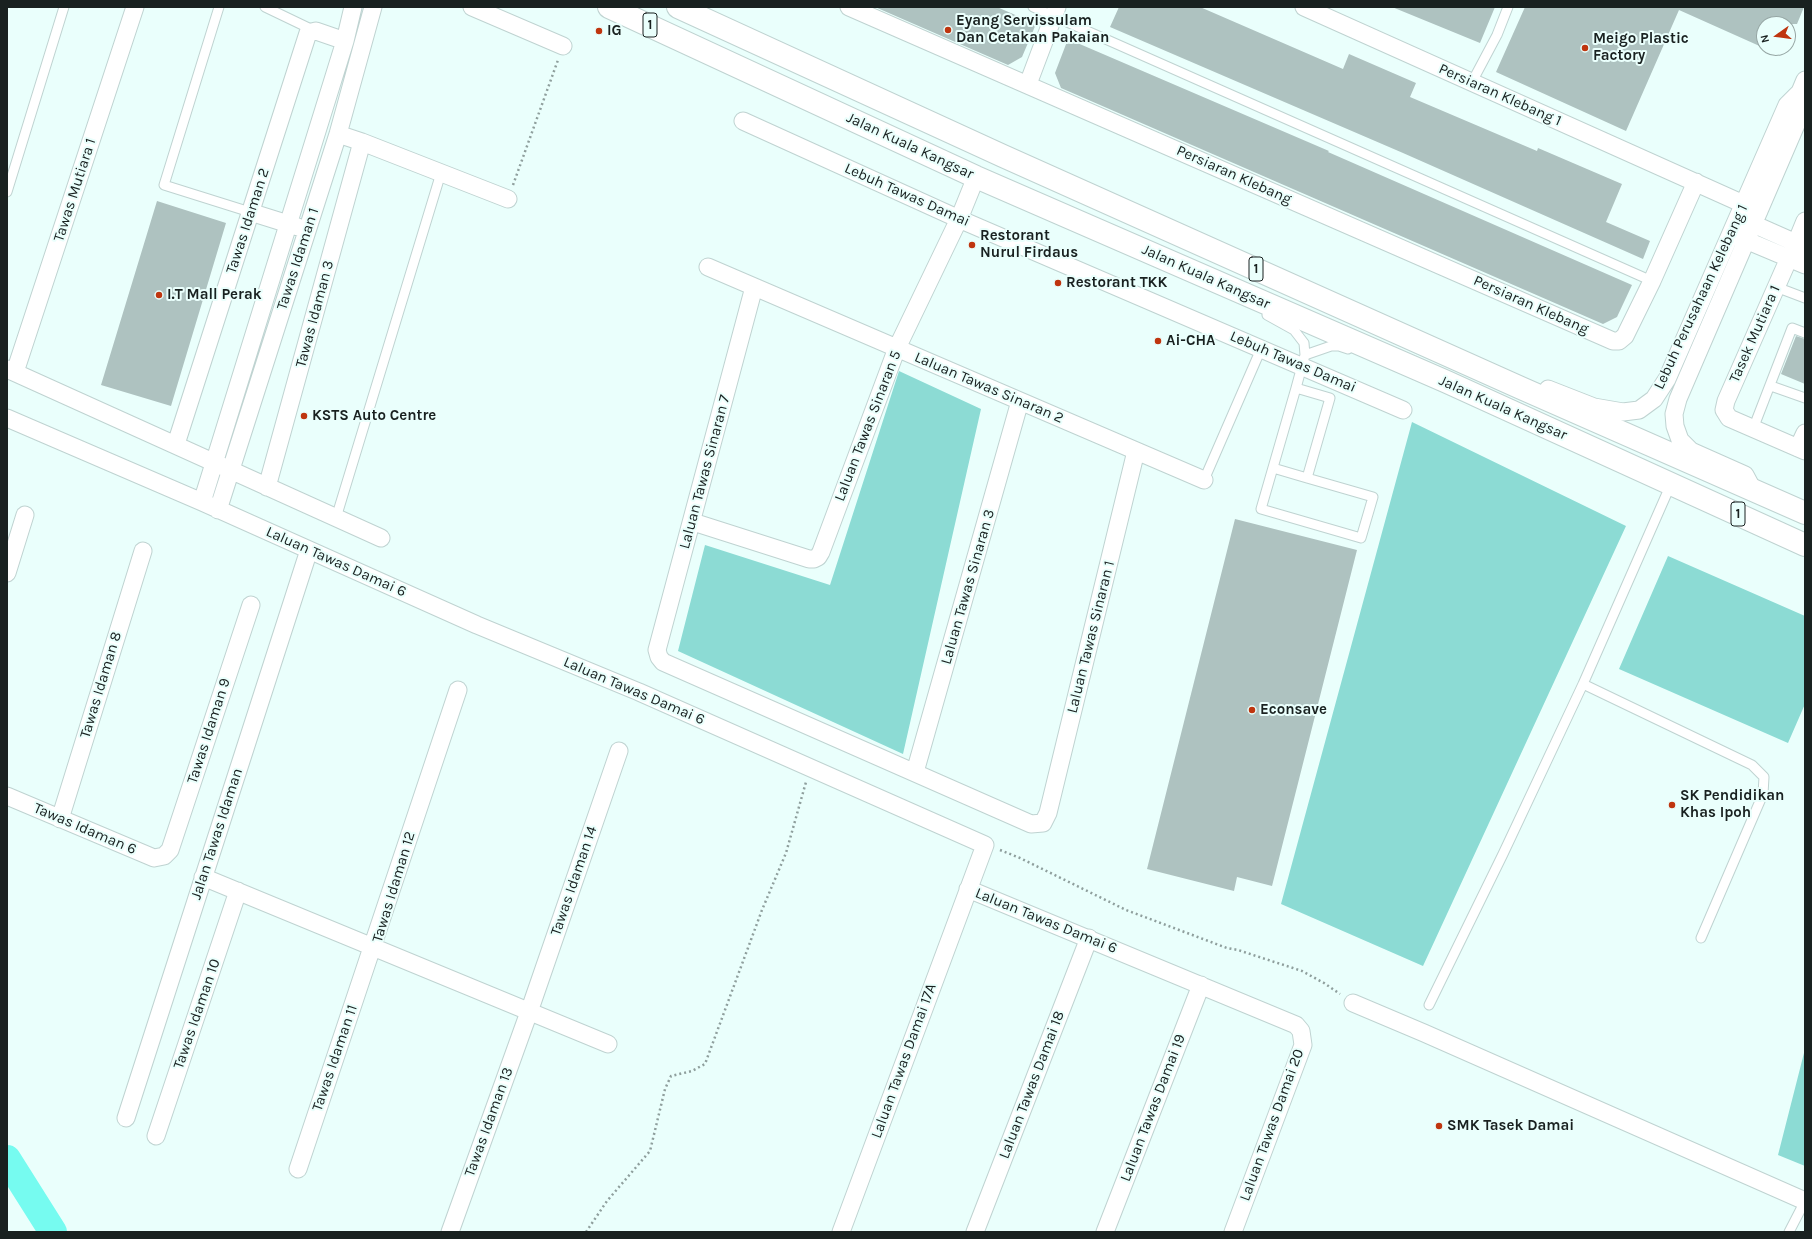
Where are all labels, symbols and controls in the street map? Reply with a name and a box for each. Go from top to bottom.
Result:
place label: Eyang Servissulam Dan Cetakan Pakaian [956,12,1109,47]
road number: 1 [643,13,657,37]
north arrow [1756,16,1796,56]
place label: IG [607,22,622,40]
marker: Eyang Servissulam Dan Cetakan Pakaian [943,25,953,35]
marker: IG [594,26,604,36]
place label: Meigo Plastic Factory [1593,30,1689,65]
text: N [1758,33,1772,44]
marker: Meigo Plastic Factory [1580,43,1590,53]
street label: Persiaran Klebang 1 [1436,60,1564,130]
street label: Jalan Kuala Kangsar [844,109,976,183]
street label: Tawas Mutiara 1 [50,136,100,244]
street label: Persiaran Klebang [1174,142,1294,208]
street label: Lebuh Tawas Damai [842,159,972,231]
street label: Tawas Idaman 2 [222,166,274,276]
street label: Lebuh Perusahaan Kelebang 1 [1650,202,1752,392]
street label: Tawas Idaman 1 [273,206,323,312]
place label: Restorant Nurul Firdaus [980,227,1078,262]
marker: Restorant Nurul Firdaus [967,240,977,250]
street label: Jalan Kuala Kangsar [1139,241,1273,313]
road number: 1 [1249,257,1263,281]
street label: Tawas Idaman 3 [292,258,338,370]
street label: Persiaran Klebang [1471,272,1591,338]
place label: Restorant TKK [1066,274,1167,292]
marker: Restorant TKK [1053,278,1063,288]
street label: Tasek Mutiara 1 [1726,283,1784,385]
place label: I.T Mall Perak [167,286,262,304]
marker: I.T Mall Perak [154,290,164,300]
street label: Lebuh Tawas Damai [1227,327,1359,397]
place label: Ai-CHA [1166,332,1215,350]
marker: Ai-CHA [1153,336,1163,346]
street label: Laluan Tawas Sinaran 5 [831,348,905,504]
street label: Laluan Tawas Sinaran 2 [912,348,1066,428]
street label: Jalan Kuala Kangsar [1436,372,1570,444]
street label: Laluan Tawas Sinaran 7 [676,393,734,551]
place label: KSTS Auto Centre [312,407,436,425]
marker: KSTS Auto Centre [299,411,309,421]
road number: 1 [1731,502,1745,526]
street label: Laluan Tawas Sinaran 3 [937,507,999,667]
street label: Laluan Tawas Damai 6 [263,523,409,601]
street label: Laluan Tawas Sinaran 1 [1063,559,1119,715]
street label: Tawas Idaman 8 [76,630,126,740]
street label: Laluan Tawas Damai 6 [561,653,707,729]
street label: Tawas Idaman 9 [183,676,235,786]
place label: Econsave [1260,701,1327,719]
marker: Econsave [1247,705,1257,715]
street label: Jalan Tawas Idaman [187,766,247,902]
place label: SK Pendidikan Khas Ipoh [1680,787,1784,822]
street label: Tawas Idaman 6 [31,799,139,859]
marker: SK Pendidikan Khas Ipoh [1667,800,1677,810]
street label: Tawas Idaman 14 [547,824,601,938]
street label: Tawas Idaman 12 [369,829,419,945]
street label: Laluan Tawas Damai 6 [972,884,1120,958]
street label: Tawas Idaman 10 [170,957,224,1071]
street label: Laluan Tawas Damai 17A [868,981,940,1141]
street label: Tawas Idaman 11 [308,1003,362,1113]
street label: Laluan Tawas Damai 18 [995,1008,1069,1162]
street label: Laluan Tawas Damai 19 [1117,1032,1189,1184]
street label: Laluan Tawas Damai 20 [1236,1046,1308,1204]
street label: Tawas Idaman 13 [461,1065,517,1179]
place label: SMK Tasek Damai [1447,1117,1574,1135]
marker: SMK Tasek Damai [1434,1121,1444,1131]

